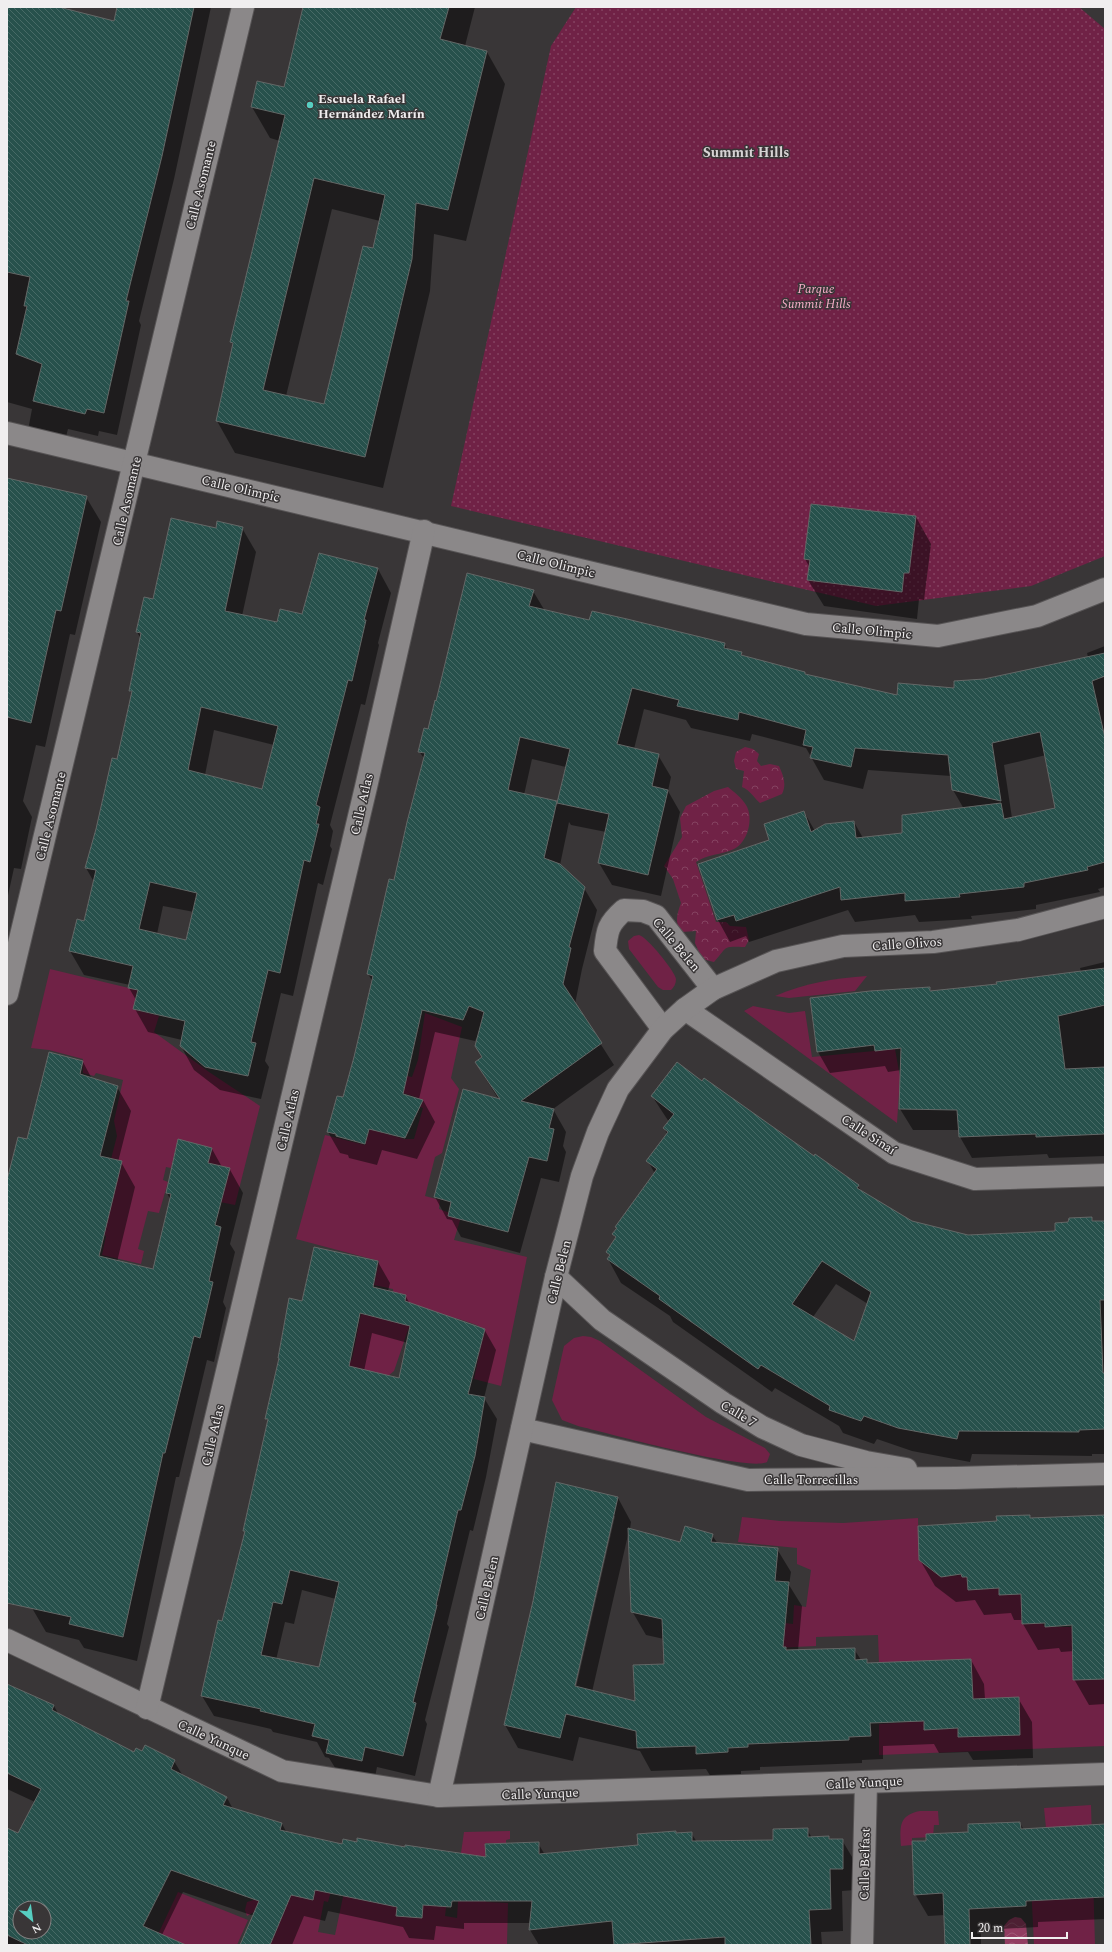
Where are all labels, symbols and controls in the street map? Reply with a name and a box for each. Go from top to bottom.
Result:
place label: Escuela Rafael Hernández Marín [318,89,425,124]
marker: Escuela Rafael Hernández Marín [305,100,315,110]
street label: Calle Asomante [180,139,222,232]
district label: Summit Hills [703,142,789,163]
park label: Parque Summit Hills [781,279,851,314]
street label: Calle Asomante [107,455,147,548]
street label: Calle Olimpic [199,470,282,508]
street label: Calle Olimpic [514,545,597,583]
street label: Calle Olimpic [831,618,913,644]
street label: Calle Asomante [30,770,72,863]
street label: Calle Atlas [345,771,379,837]
street label: Calle Belen [647,913,705,977]
street label: Calle Olivos [871,932,943,956]
street label: Calle Atlas [271,1087,305,1153]
street label: Calle Sinaí [837,1110,901,1161]
street label: Calle Belen [541,1238,577,1306]
street label: Calle 7 [716,1395,761,1433]
street label: Calle Atlas [196,1402,230,1468]
street label: Calle Torrecillas [764,1470,858,1490]
street label: Calle Belen [470,1554,504,1622]
street label: Calle Yunque [174,1715,253,1765]
street label: Calle Yunque [825,1771,903,1795]
street label: Calle Yunque [501,1783,579,1805]
street label: Calle Belfast [854,1827,876,1900]
north arrow [12,1900,52,1940]
scale bar [972,1914,1067,1940]
text: N [29,1919,45,1938]
text: 20 m [978,1919,1003,1938]

